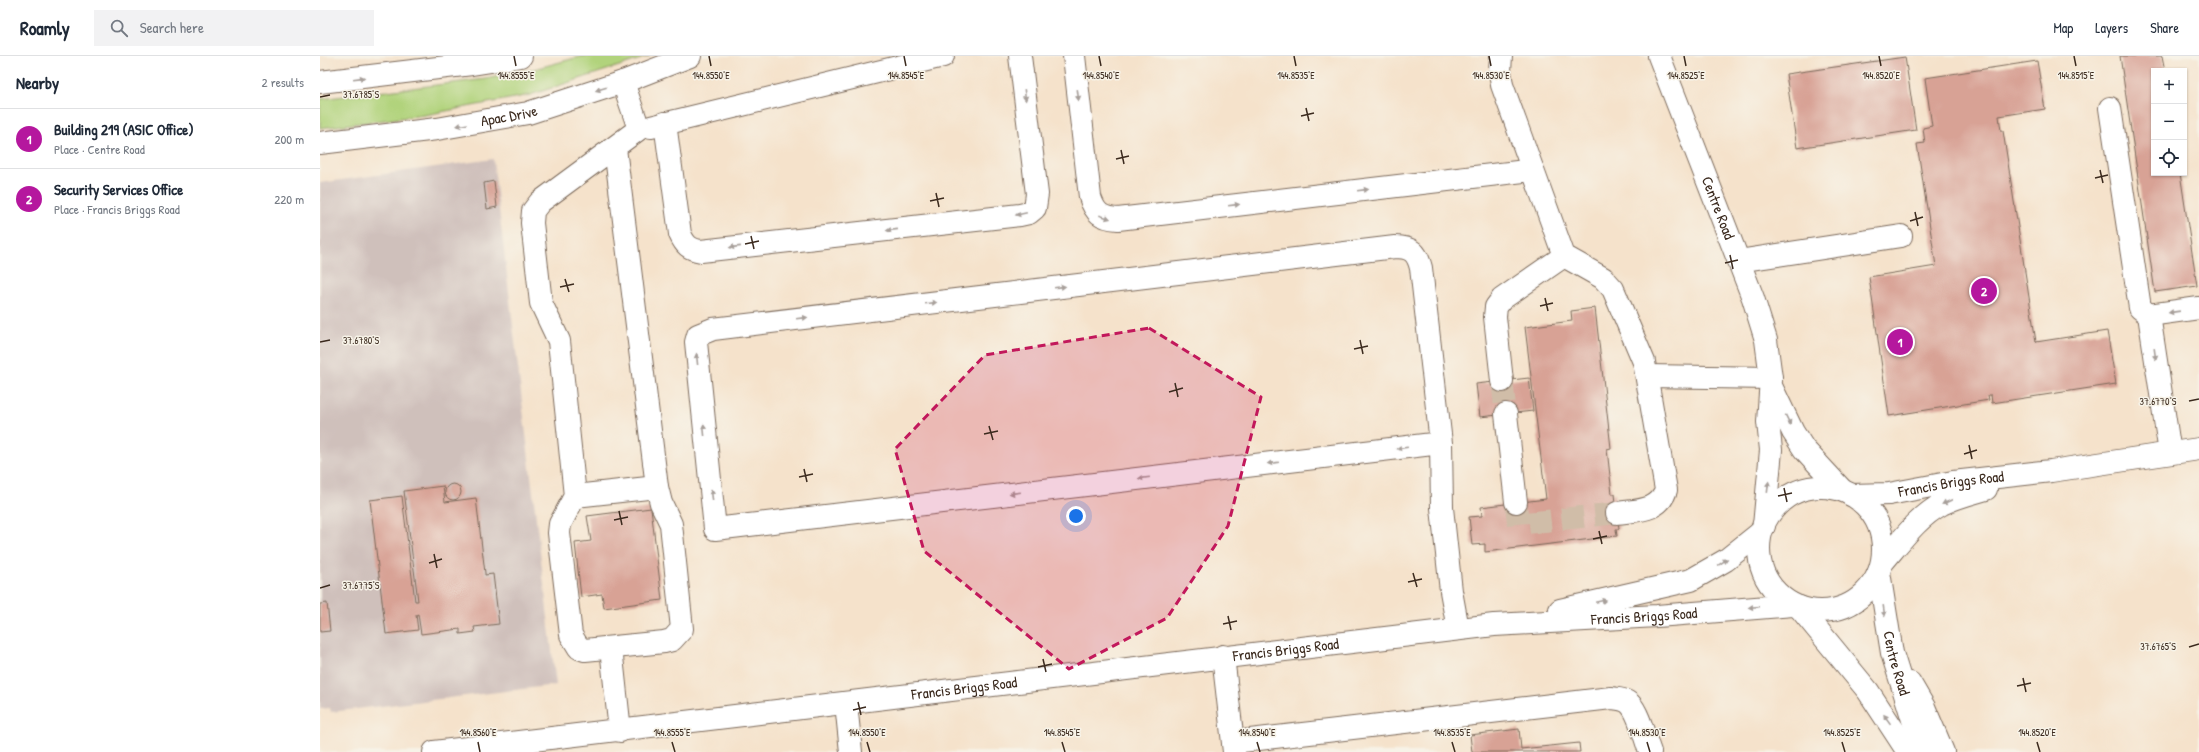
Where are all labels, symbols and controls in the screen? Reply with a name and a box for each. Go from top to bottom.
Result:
search box [94,10,374,46]
text: Roamly [20,15,70,41]
icon: search [108,17,130,39]
text: Search here [140,17,204,38]
text: Map [2053,18,2073,37]
text: Layers [2095,18,2128,37]
text: Share [2150,18,2179,37]
map controls [2151,68,2187,176]
button: + [2151,68,2187,104]
text: 144.8555°E [497,69,535,82]
text: 144.8550°E [692,69,730,82]
text: 144.8545°E [888,69,925,82]
text: 144.8540°E [1083,69,1120,82]
text: 144.8535°E [1277,69,1315,82]
text: 144.8530°E [1472,69,1510,82]
text: 144.8525°E [1667,69,1705,82]
text: 144.8520°E [1862,69,1900,82]
text: 144.8515°E [2058,69,2095,82]
text: Nearby [16,71,59,94]
text: 2 results [262,73,304,91]
one-way arrow [353,75,365,81]
one-way arrow [595,86,607,92]
text: 37.6785°S [343,88,379,101]
one-way arrow [1022,89,1028,101]
one-way arrow [1075,89,1081,101]
street label: Apac Drive [479,100,540,131]
button: − [2151,104,2187,140]
text: Building 219 (ASIC Office) [54,119,194,140]
one-way arrow [456,122,468,128]
text: 1 [27,130,31,148]
text: 200 m [274,130,304,148]
text: Place · Centre Road [54,140,145,158]
button: locate [2151,140,2187,176]
street label: Centre Road [1697,173,1740,242]
text: Security Services Office [54,179,183,200]
one-way arrow [1357,187,1369,193]
text: 2 [26,190,32,208]
text: 220 m [274,190,304,208]
text: Place · Francis Briggs Road [54,200,180,218]
one-way arrow [1228,202,1240,209]
one-way arrow [1015,212,1027,218]
one-way arrow [1099,214,1111,220]
one-way arrow [886,226,898,233]
one-way arrow [729,244,741,250]
pin: 2 [1971,276,1997,306]
one-way arrow [1054,284,1066,290]
one-way arrow [925,300,937,306]
one-way arrow [2168,309,2180,315]
one-way arrow [796,315,808,322]
pin: 1 [1887,327,1913,357]
text: 37.6780°S [343,334,380,347]
one-way arrow [2152,348,2158,360]
one-way arrow [694,353,700,365]
text: 37.6770°S [2140,395,2177,408]
one-way arrow [1785,415,1791,426]
one-way arrow [701,424,708,436]
one-way arrow [1396,445,1408,451]
one-way arrow [1267,460,1279,466]
street label: Francis Briggs Road [1896,465,2005,502]
one-way arrow [1138,475,1150,481]
one-way arrow [1765,481,1771,493]
one-way arrow [708,489,715,501]
one-way arrow [1009,490,1021,497]
one-way arrow [1941,499,1952,505]
your location [1066,506,1086,526]
one-way arrow [1718,558,1729,566]
text: 37.6775°S [343,579,380,592]
one-way arrow [1595,598,1607,604]
street label: Francis Briggs Road [1589,602,1698,630]
one-way arrow [1748,604,1760,611]
one-way arrow [1881,605,1887,617]
street label: Centre Road [1879,629,1916,698]
street label: Francis Briggs Road [1231,633,1340,666]
text: 37.6765°S [2140,640,2176,653]
street label: Francis Briggs Road [909,671,1018,705]
one-way arrow [1883,714,1891,724]
text: 144.8560°E [459,726,497,739]
text: 144.8555°E [653,726,691,739]
text: 144.8550°E [848,726,886,739]
text: 144.8545°E [1044,726,1081,739]
text: 144.8540°E [1239,726,1276,739]
text: 144.8535°E [1433,726,1471,739]
text: 144.8530°E [1628,726,1666,739]
text: 144.8525°E [1823,726,1861,739]
text: 144.8520°E [2018,726,2056,739]

